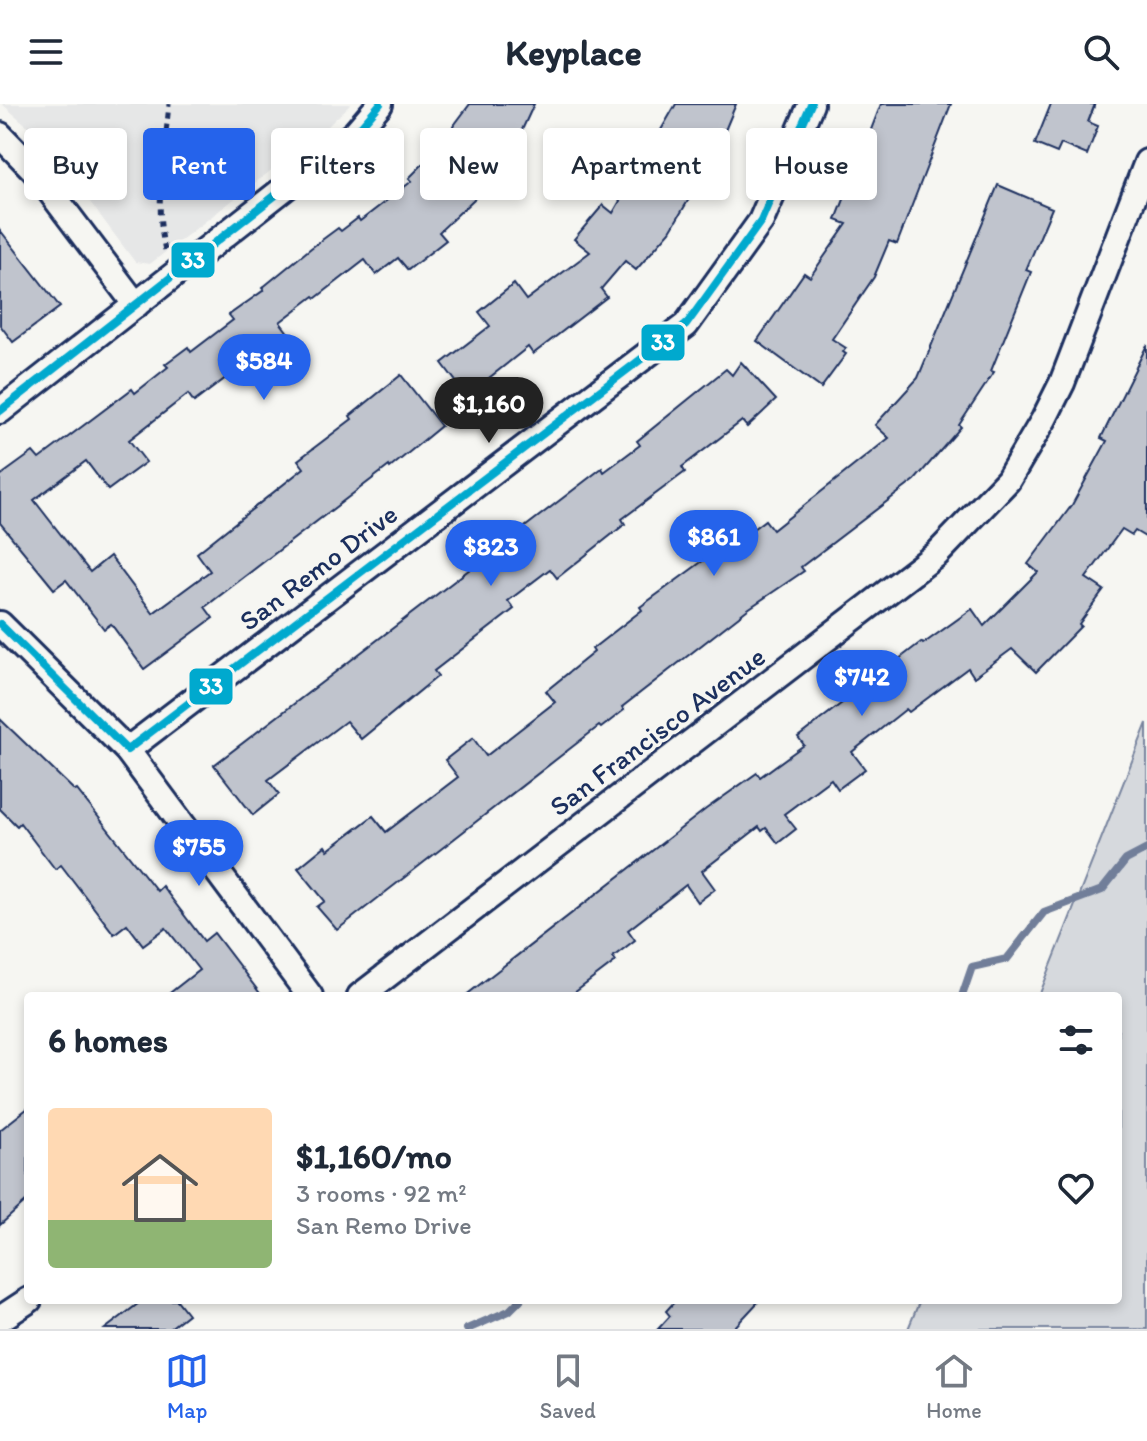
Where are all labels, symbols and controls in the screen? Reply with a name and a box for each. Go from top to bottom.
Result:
icon: menu [24,30,68,74]
icon: search [1079,30,1123,74]
text: Keyplace [505,31,642,74]
chip: Buy [24,128,127,200]
chip: Rent [143,128,255,200]
chip: Filters [271,128,404,200]
chip: New [420,128,527,200]
chip: Apartment [543,128,730,200]
chip: House [746,128,877,200]
line badge: 33 [170,241,216,279]
text: 33 [181,247,205,274]
line badge: 33 [640,323,686,362]
text: 33 [651,329,675,356]
pin: $584 [217,334,311,402]
text: $584 [236,344,292,376]
pin: $1,160 [424,377,554,445]
text: $1,160 [452,387,526,419]
street label: San Remo Drive [232,496,404,638]
pin: $861 [667,510,761,578]
pin: $823 [444,520,538,588]
text: $861 [687,520,741,552]
text: $823 [463,530,519,562]
street label: San Francisco Avenue [542,639,772,823]
pin: $742 [815,650,909,718]
text: $742 [834,660,890,692]
line badge: 33 [188,667,234,706]
text: 33 [199,673,223,700]
pin: $755 [152,820,246,888]
text: $755 [172,830,226,862]
icon: filters [1054,1018,1098,1062]
text: 6 homes [48,1020,168,1061]
text: $1,160/mo [296,1136,452,1177]
icon: home [112,1140,208,1236]
icon: heart [1054,1166,1098,1210]
text: 3 rooms · 92 m² [296,1177,467,1209]
text: San Remo Drive [296,1209,472,1241]
tab: Map [165,1349,209,1424]
tab: Saved [540,1349,596,1424]
tab: Home [926,1349,982,1424]

